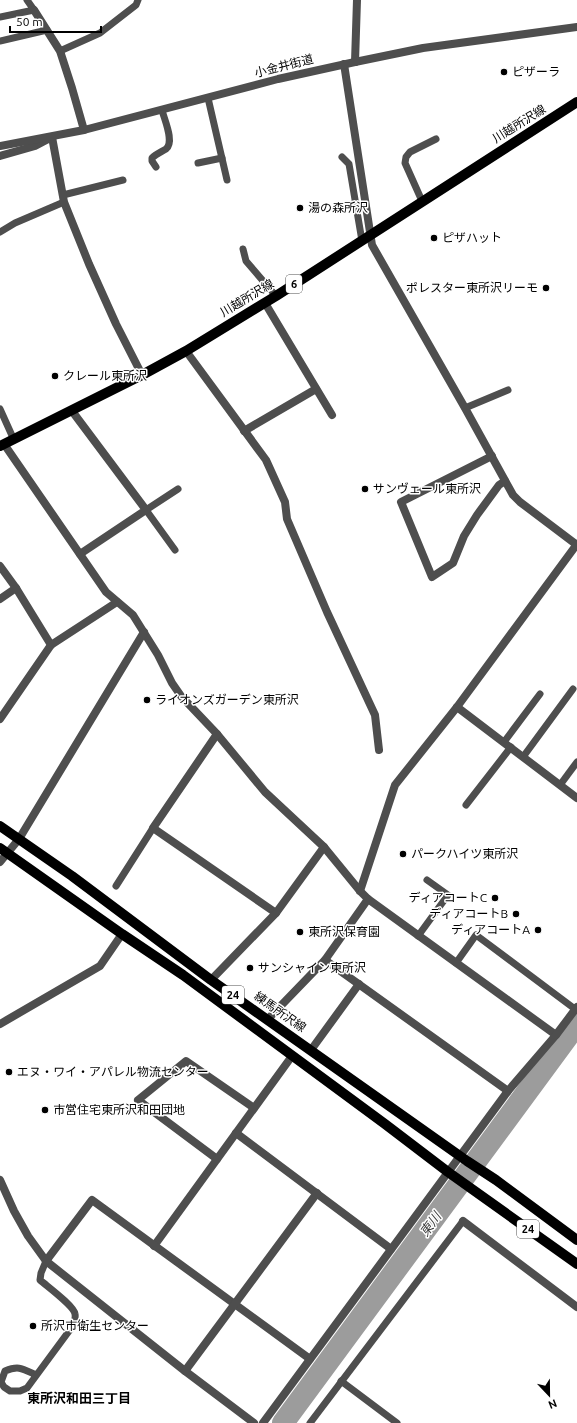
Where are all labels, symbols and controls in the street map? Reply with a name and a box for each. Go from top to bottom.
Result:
scale bar [10,8,101,34]
text: 50 m [16,15,43,28]
street label: 小金井街道 [253,52,315,79]
place label: ピザーラ [512,65,560,78]
marker: ピザーラ [499,67,509,77]
street label: 川越所沢線 [490,102,548,145]
place label: 湯の森所沢 [308,201,368,214]
marker: 湯の森所沢 [295,203,305,213]
place label: ピザハット [442,231,502,244]
marker: ピザハット [429,233,439,243]
road number: 6 [286,275,302,293]
street label: 川越所沢線 [218,277,276,319]
place label: ポレスター東所沢リーモ [406,281,538,294]
marker: ポレスター東所沢リーモ [541,283,551,293]
place label: クレール東所沢 [63,369,147,382]
marker: クレール東所沢 [50,371,60,381]
place label: サンヴェール東所沢 [373,482,481,495]
marker: サンヴェール東所沢 [360,484,370,494]
place label: ライオンズガーデン東所沢 [155,693,299,706]
marker: ライオンズガーデン東所沢 [142,695,152,705]
place label: パークハイツ東所沢 [411,847,518,860]
marker: パークハイツ東所沢 [398,849,408,859]
place label: ディアコートC [408,891,488,904]
marker: ディアコートC [490,893,500,903]
place label: ディアコートB [429,907,508,920]
marker: ディアコートB [511,909,521,919]
place label: ディアコートA [451,923,530,936]
place label: 東所沢保育園 [308,925,380,938]
marker: ディアコートA [533,925,543,935]
marker: 東所沢保育園 [295,927,305,937]
place label: サンシャイン東所沢 [258,961,366,974]
marker: サンシャイン東所沢 [245,963,255,973]
road number: 24 [222,986,244,1004]
street label: 練馬所沢線 [252,989,309,1034]
place label: エヌ・ワイ・アパレル物流センター [17,1065,209,1078]
marker: エヌ・ワイ・アパレル物流センター [4,1067,14,1077]
place label: 市営住宅東所沢和田団地 [53,1103,185,1116]
marker: 市営住宅東所沢和田団地 [40,1105,50,1115]
water label: 東川 [417,1208,444,1239]
road number: 24 [517,1220,539,1238]
place label: 所沢市衛生センター [41,1319,149,1332]
marker: 所沢市衛生センター [28,1321,38,1331]
north arrow [529,1375,569,1415]
district label: 東所沢和田三丁目 [27,1391,131,1405]
text: N [547,1397,559,1411]

